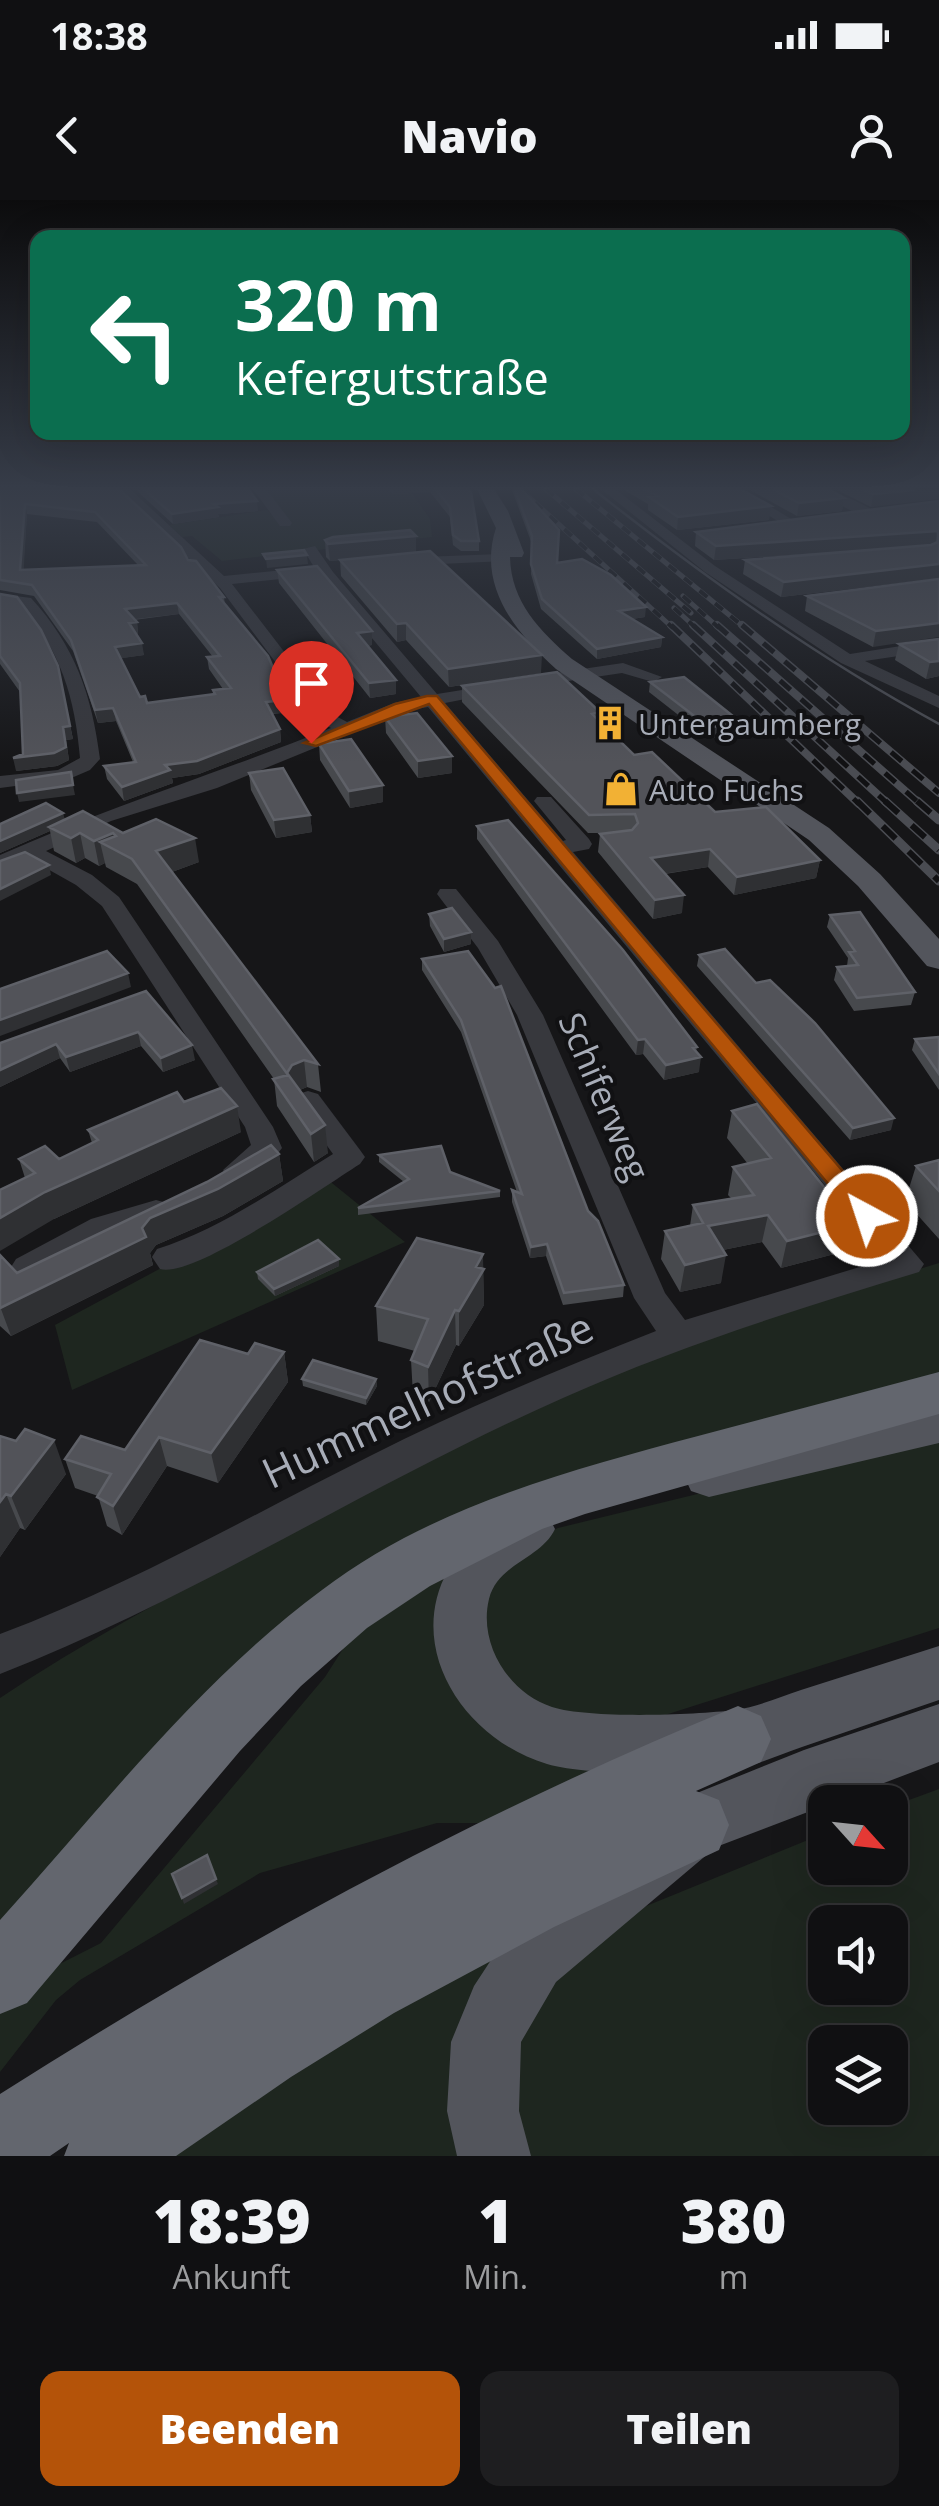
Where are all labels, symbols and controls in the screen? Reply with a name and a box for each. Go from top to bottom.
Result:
text: 18:38 [50,9,148,61]
text: Navio [401,105,538,166]
icon: back [40,108,95,163]
icon: person [844,108,899,163]
text: 320 m [235,256,442,352]
icon: left [70,270,200,400]
text: Kefergutstraße [235,347,549,408]
pin [269,641,354,744]
icon: arrive [284,656,339,711]
place label: Untergaumberg [638,703,861,744]
building icon: Untergaumberg [591,704,629,742]
place label: Auto Fuchs [649,769,804,810]
shop icon: Auto Fuchs [602,770,640,808]
street label: Schiferweg [549,1005,661,1187]
position arrow [815,1164,919,1268]
street label: Hummelhofstraße [252,1297,602,1501]
north arrow [808,1785,908,1885]
map controls [808,1785,908,2125]
button: sound [808,1905,908,2005]
button: layers [808,2025,908,2125]
text: 18:39 [153,2179,311,2261]
text: 1 [478,2179,513,2261]
text: 380 [681,2179,786,2261]
text: Ankunft [173,2255,291,2298]
text: Min. [463,2255,528,2298]
text: m [719,2255,748,2298]
button: Beenden [40,2371,460,2486]
button: Teilen [480,2371,899,2486]

